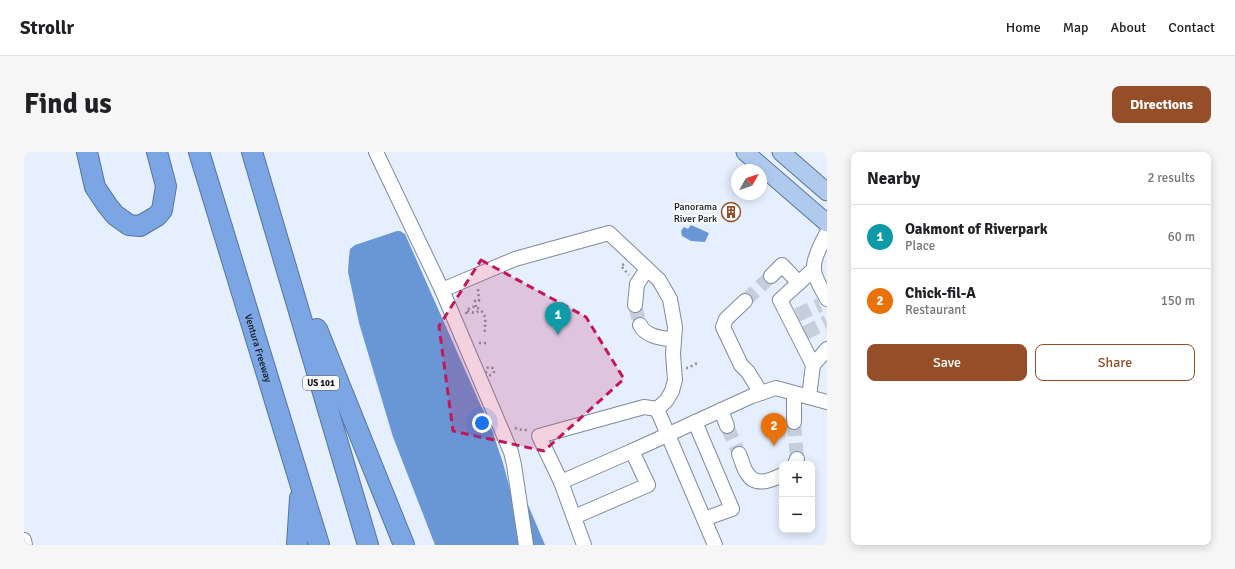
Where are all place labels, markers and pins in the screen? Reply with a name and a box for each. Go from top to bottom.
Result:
place label: Panorama River Park [674,201,717,225]
building icon: Panorama River Park [720,201,742,223]
pin: 1 [545,302,571,335]
pin: 2 [761,413,787,446]

